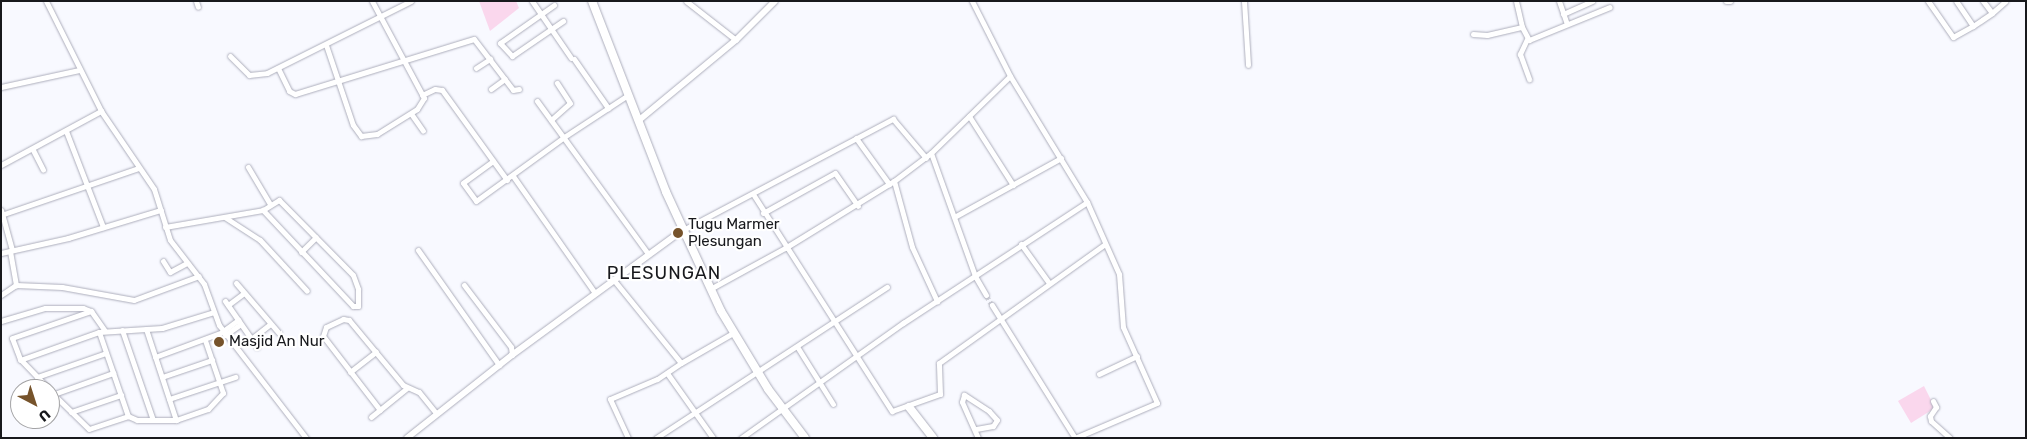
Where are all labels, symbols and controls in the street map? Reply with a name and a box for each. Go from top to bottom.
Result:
place label: Tugu Marmer Plesungan [688,215,780,250]
marker: Tugu Marmer Plesungan [672,227,684,239]
district label: PLESUNGAN [606,262,722,284]
place label: Masjid An Nur [229,333,325,351]
marker: Masjid An Nur [213,336,225,348]
north arrow [10,379,60,429]
text: U [35,405,54,425]

